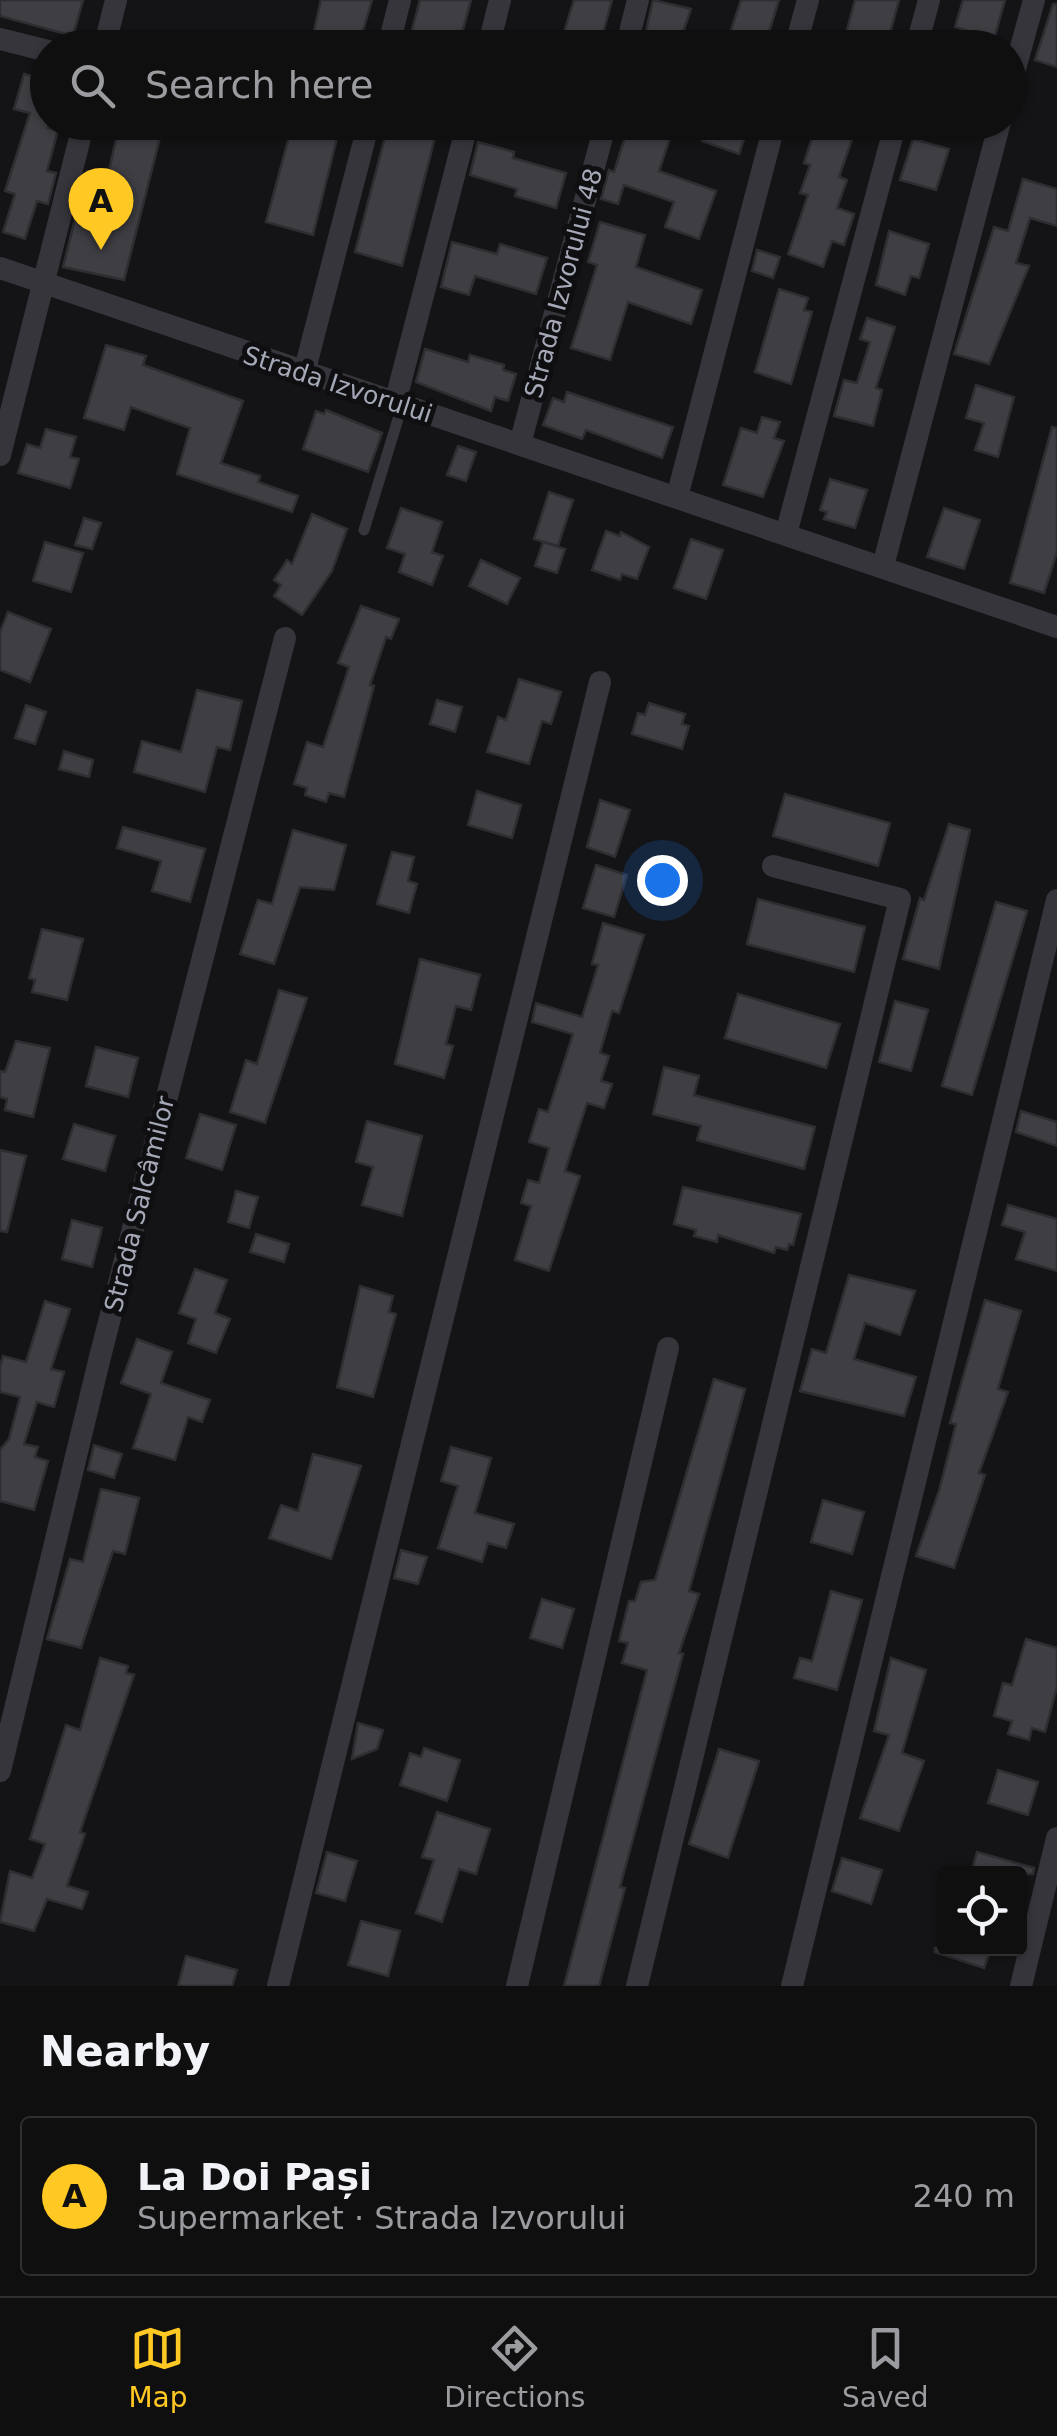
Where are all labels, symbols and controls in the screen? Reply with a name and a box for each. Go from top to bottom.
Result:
search box [30,30,1027,140]
icon: search [65,58,120,113]
text: Search here [145,63,373,107]
street label: Strada Izvorului 48 [519,165,608,401]
pin: A [68,168,134,250]
street label: Strada Izvorului [240,340,436,429]
your location [637,855,688,906]
street label: Strada Salcâmilor [99,1092,181,1315]
map controls [937,1866,1027,1956]
button: locate [937,1866,1027,1956]
text: Nearby [40,2027,210,2076]
text: La Doi Pași [137,2155,372,2199]
text: A [62,2177,87,2215]
text: 240 m [913,2177,1015,2215]
text: Supermarket · Strada Izvorului [137,2199,626,2237]
tab: Map [128,2321,187,2414]
tab: Directions [444,2321,585,2414]
tab: Saved [842,2321,929,2414]

